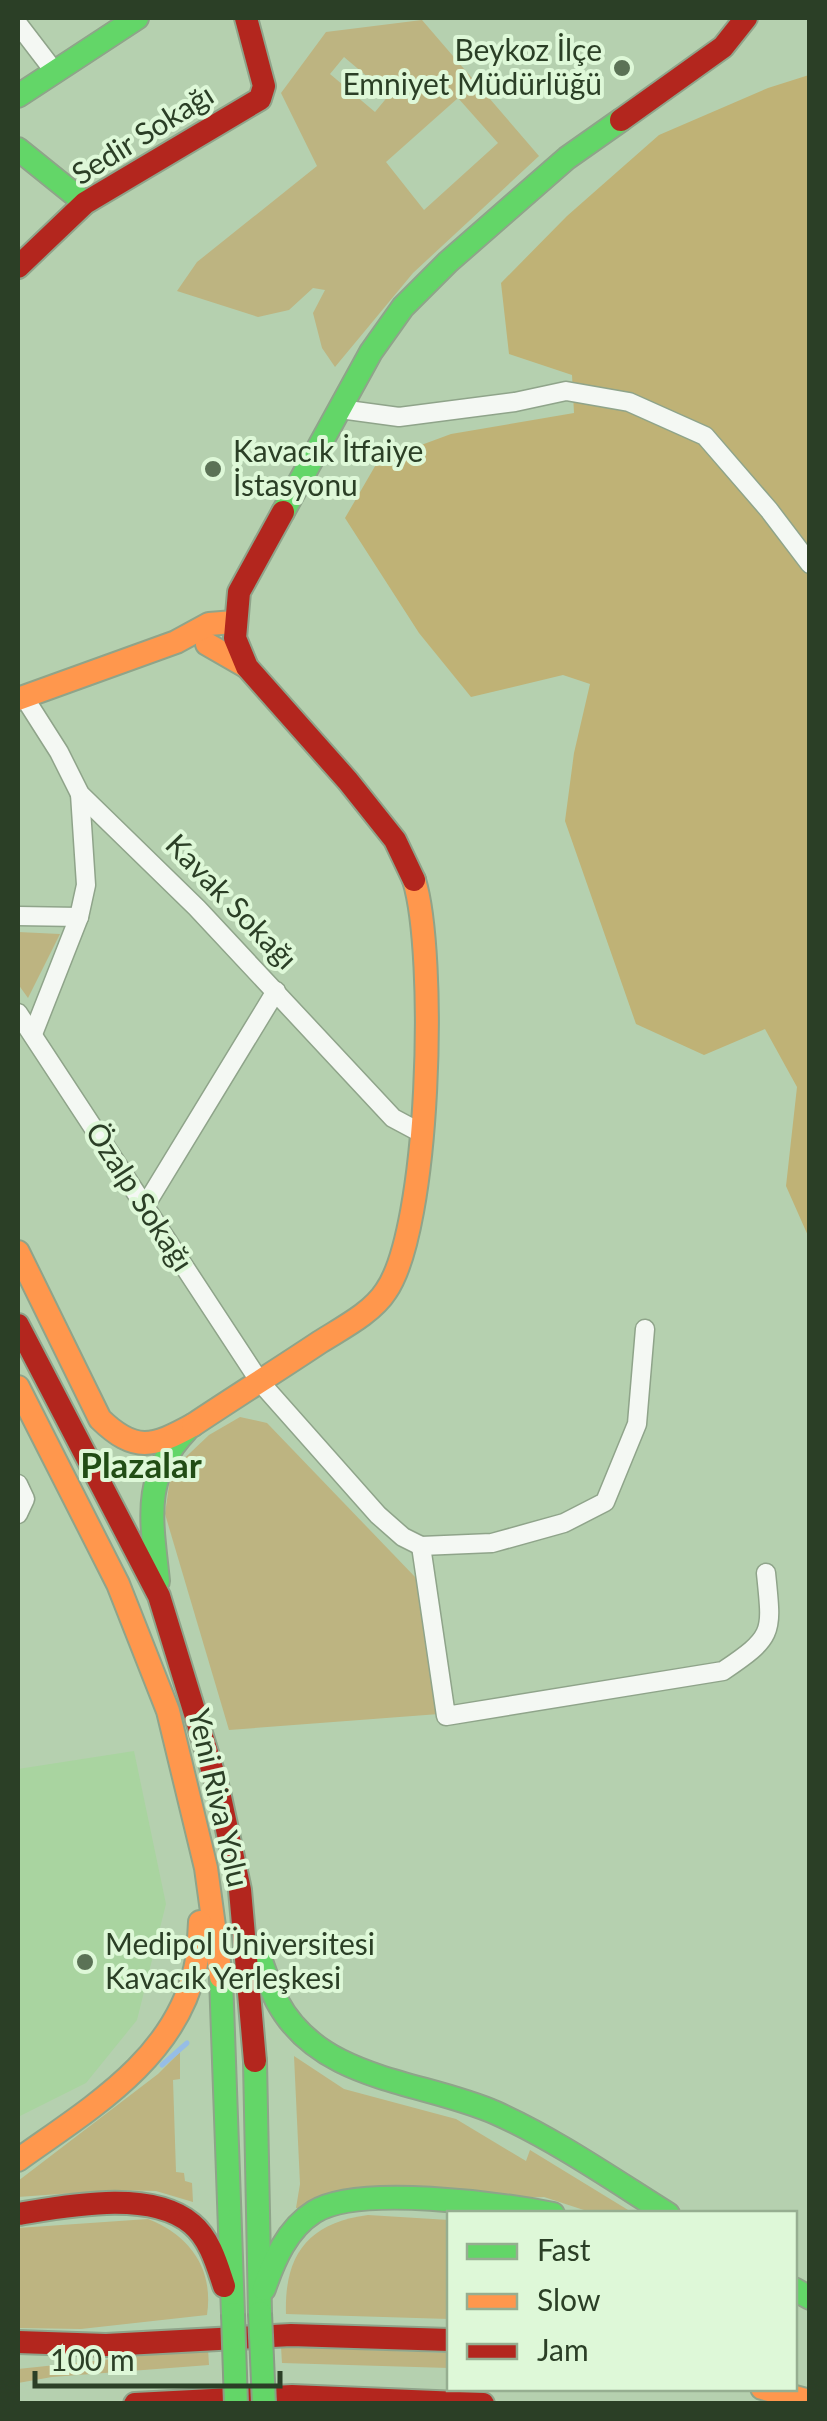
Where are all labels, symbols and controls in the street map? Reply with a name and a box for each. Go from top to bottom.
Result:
place label: Beykoz İlçe Emniyet Müdürlüğü [342,31,602,101]
marker: Beykoz İlçe Emniyet Müdürlüğü [611,57,633,79]
street label: Sedir Sokağı [64,76,219,191]
place label: Kavacık İtfaiye İstasyonu [233,432,423,502]
marker: Kavacık İtfaiye İstasyonu [202,458,224,480]
street label: Kavak Sokağı [159,826,306,976]
street label: Özalp Sokağı [79,1115,202,1277]
district label: Plazalar [80,1443,202,1485]
street label: Yeni Riva Yolu [182,1705,258,1890]
place label: Medipol Üniversitesi Kavacık Yerleşkesi [105,1925,375,1995]
marker: Medipol Üniversitesi Kavacık Yerleşkesi [74,1951,96,1973]
legend [447,2211,797,2391]
text: Fast [537,2231,591,2267]
text: Slow [537,2281,601,2317]
scale bar [35,2326,280,2388]
text: Jam [537,2331,589,2367]
text: 100 m [50,2341,135,2377]

